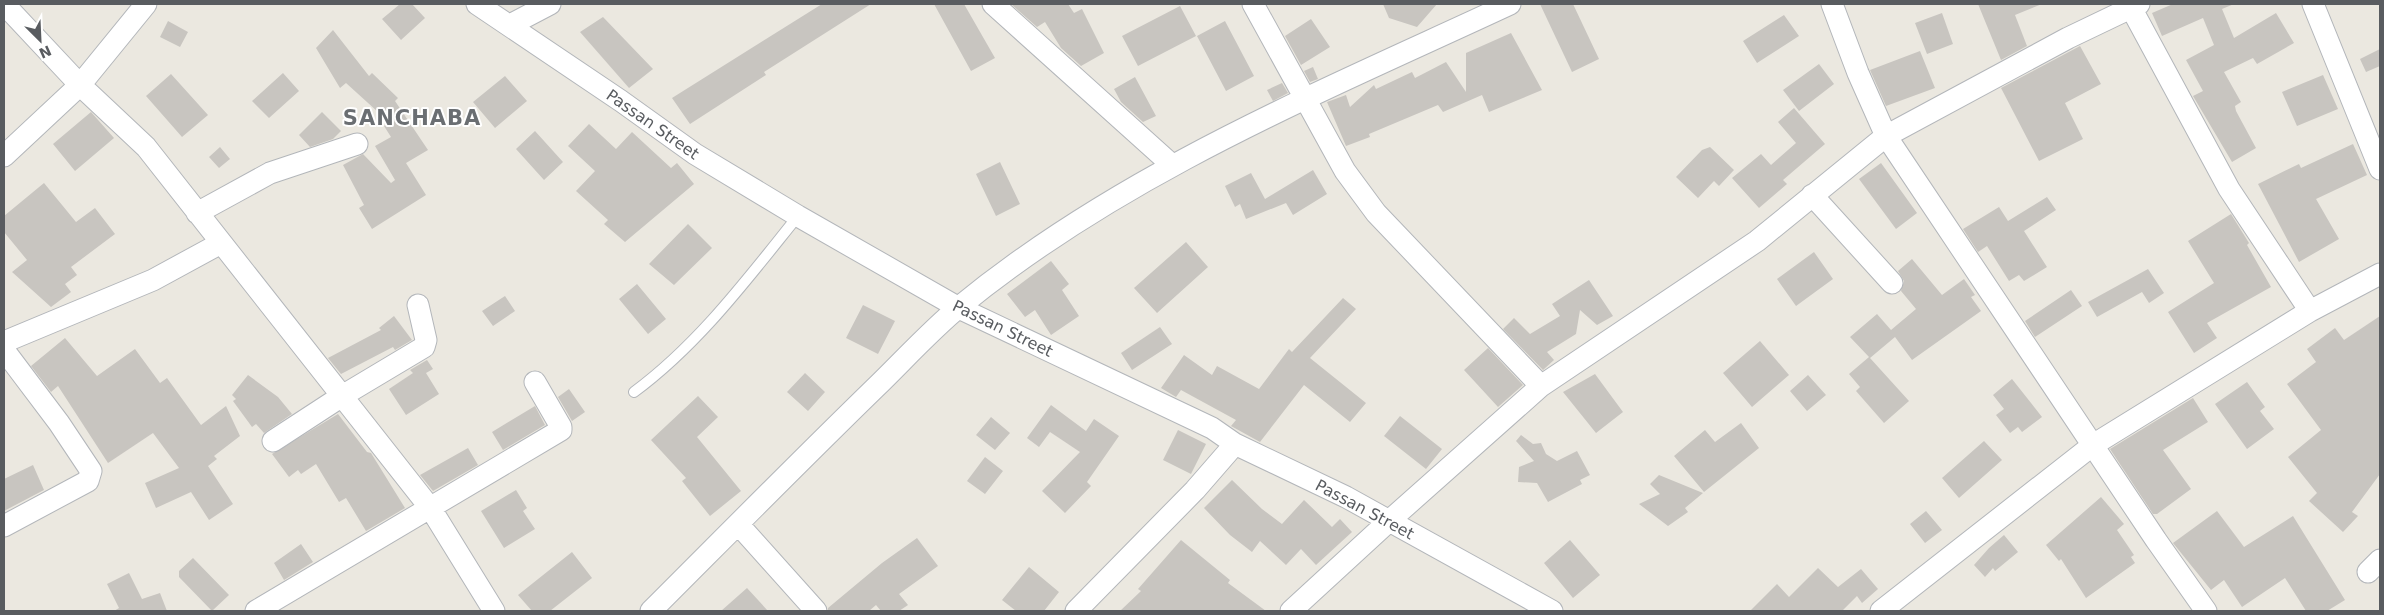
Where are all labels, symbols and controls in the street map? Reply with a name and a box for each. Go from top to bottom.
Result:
north arrow [15,15,65,65]
text: N [37,42,54,62]
street label: Passan Street [603,85,703,163]
district label: SANCHABA [343,106,481,130]
street label: Passan Street [950,296,1056,361]
street label: Passan Street [1312,475,1417,543]

